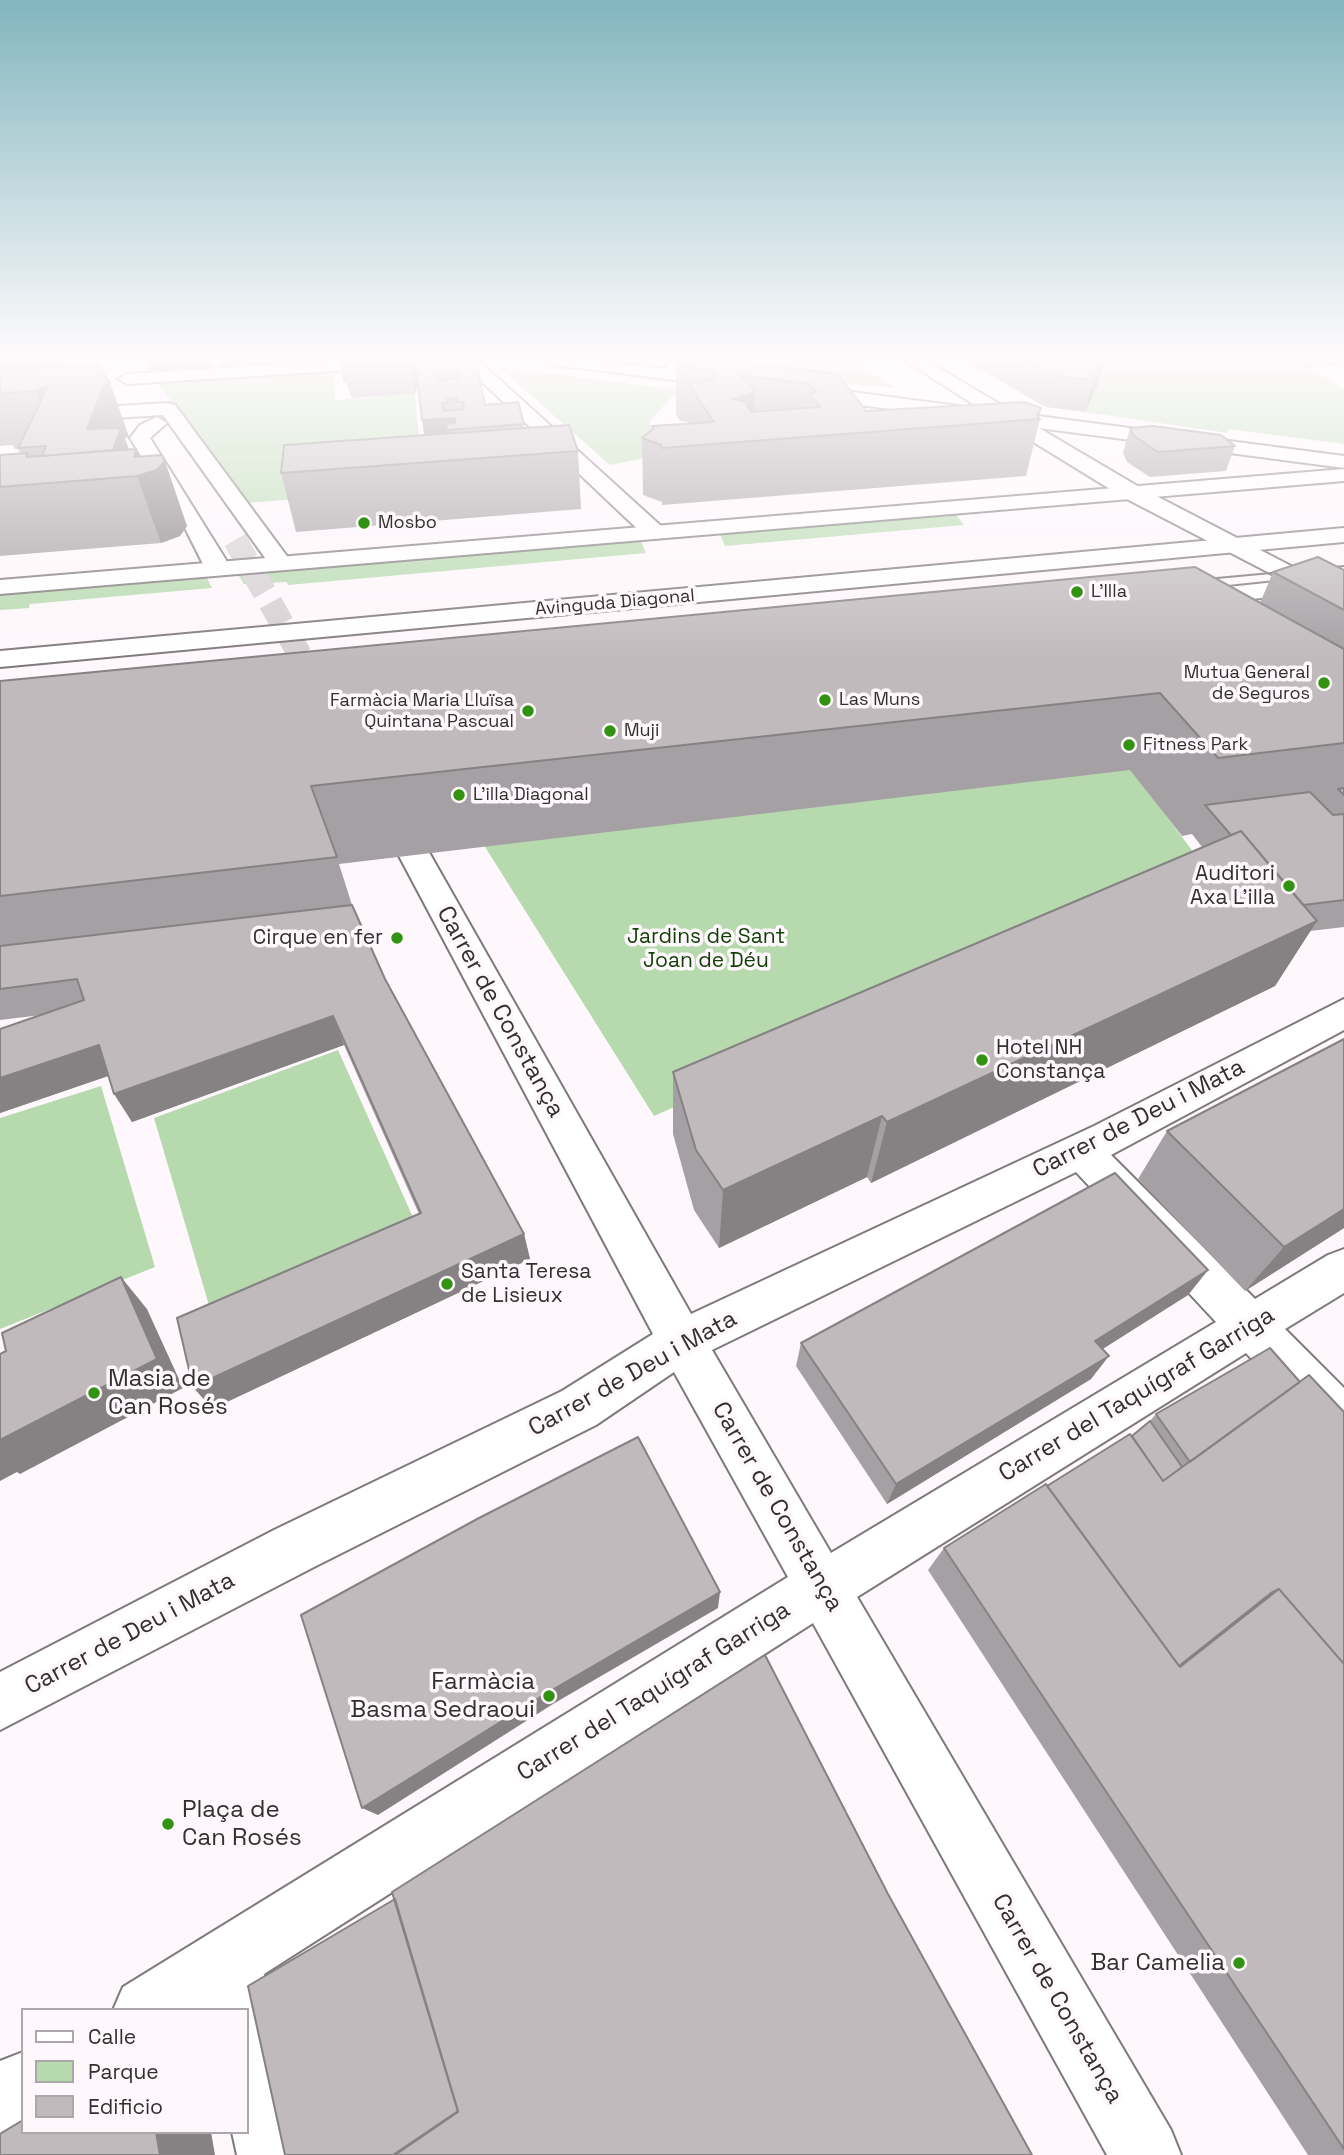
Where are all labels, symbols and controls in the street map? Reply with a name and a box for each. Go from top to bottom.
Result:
place label: Mosbo [378,512,437,534]
marker: Mosbo [356,515,372,531]
place label: L'Illa [1091,581,1127,603]
marker: L'Illa [1069,584,1085,600]
street label: Avinguda Diagonal [534,585,696,621]
place label: Mutua General de Seguros [1184,662,1310,704]
marker: Mutua General de Seguros [1316,675,1332,691]
place label: Las Muns [839,689,920,711]
place label: Farmàcia Maria Lluïsa Quintana Pascual [330,690,514,732]
marker: Las Muns [817,692,833,708]
marker: Farmàcia Maria Lluïsa Quintana Pascual [520,703,536,719]
place label: Muji [624,720,659,742]
marker: Muji [602,723,618,739]
place label: Fitness Park [1143,734,1248,756]
marker: Fitness Park [1121,737,1137,753]
place label: L'illa Diagonal [473,784,589,806]
marker: L'illa Diagonal [451,787,467,803]
place label: Auditori Axa L’illa [1190,861,1275,911]
marker: Auditori Axa L’illa [1281,878,1297,894]
street label: Carrer de Constança [430,901,570,1123]
park label: Jardins de Sant Joan de Déu [627,924,785,974]
place label: Cirque en fer [253,925,383,951]
marker: Cirque en fer [389,930,405,946]
place label: Hotel NH Constança [996,1035,1105,1085]
marker: Hotel NH Constança [974,1052,990,1068]
street label: Carrer de Deu i Mata [1028,1053,1250,1185]
place label: Santa Teresa de Lisieux [461,1259,591,1309]
marker: Santa Teresa de Lisieux [439,1276,455,1292]
street label: Carrer del Taquígraf Garriga [994,1301,1280,1489]
street label: Carrer de Deu i Mata [524,1305,742,1443]
place label: Masia de Can Rosés [108,1365,228,1421]
marker: Masia de Can Rosés [86,1385,102,1401]
street label: Carrer de Constança [705,1397,849,1617]
street label: Carrer de Deu i Mata [20,1566,240,1702]
street label: Carrer del Taquígraf Garriga [512,1596,796,1788]
place label: Farmàcia Basma Sedraoui [350,1668,535,1724]
marker: Farmàcia Basma Sedraoui [541,1688,557,1704]
place label: Plaça de Can Rosés [182,1796,302,1852]
marker: Plaça de Can Rosés [160,1816,176,1832]
street label: Carrer de Constança [985,1889,1129,2109]
place label: Bar Camelia [1091,1949,1225,1977]
marker: Bar Camelia [1231,1955,1247,1971]
legend [21,2008,248,2134]
text: Calle [88,2023,136,2050]
text: Parque [88,2058,159,2085]
text: Edificio [88,2093,163,2120]

